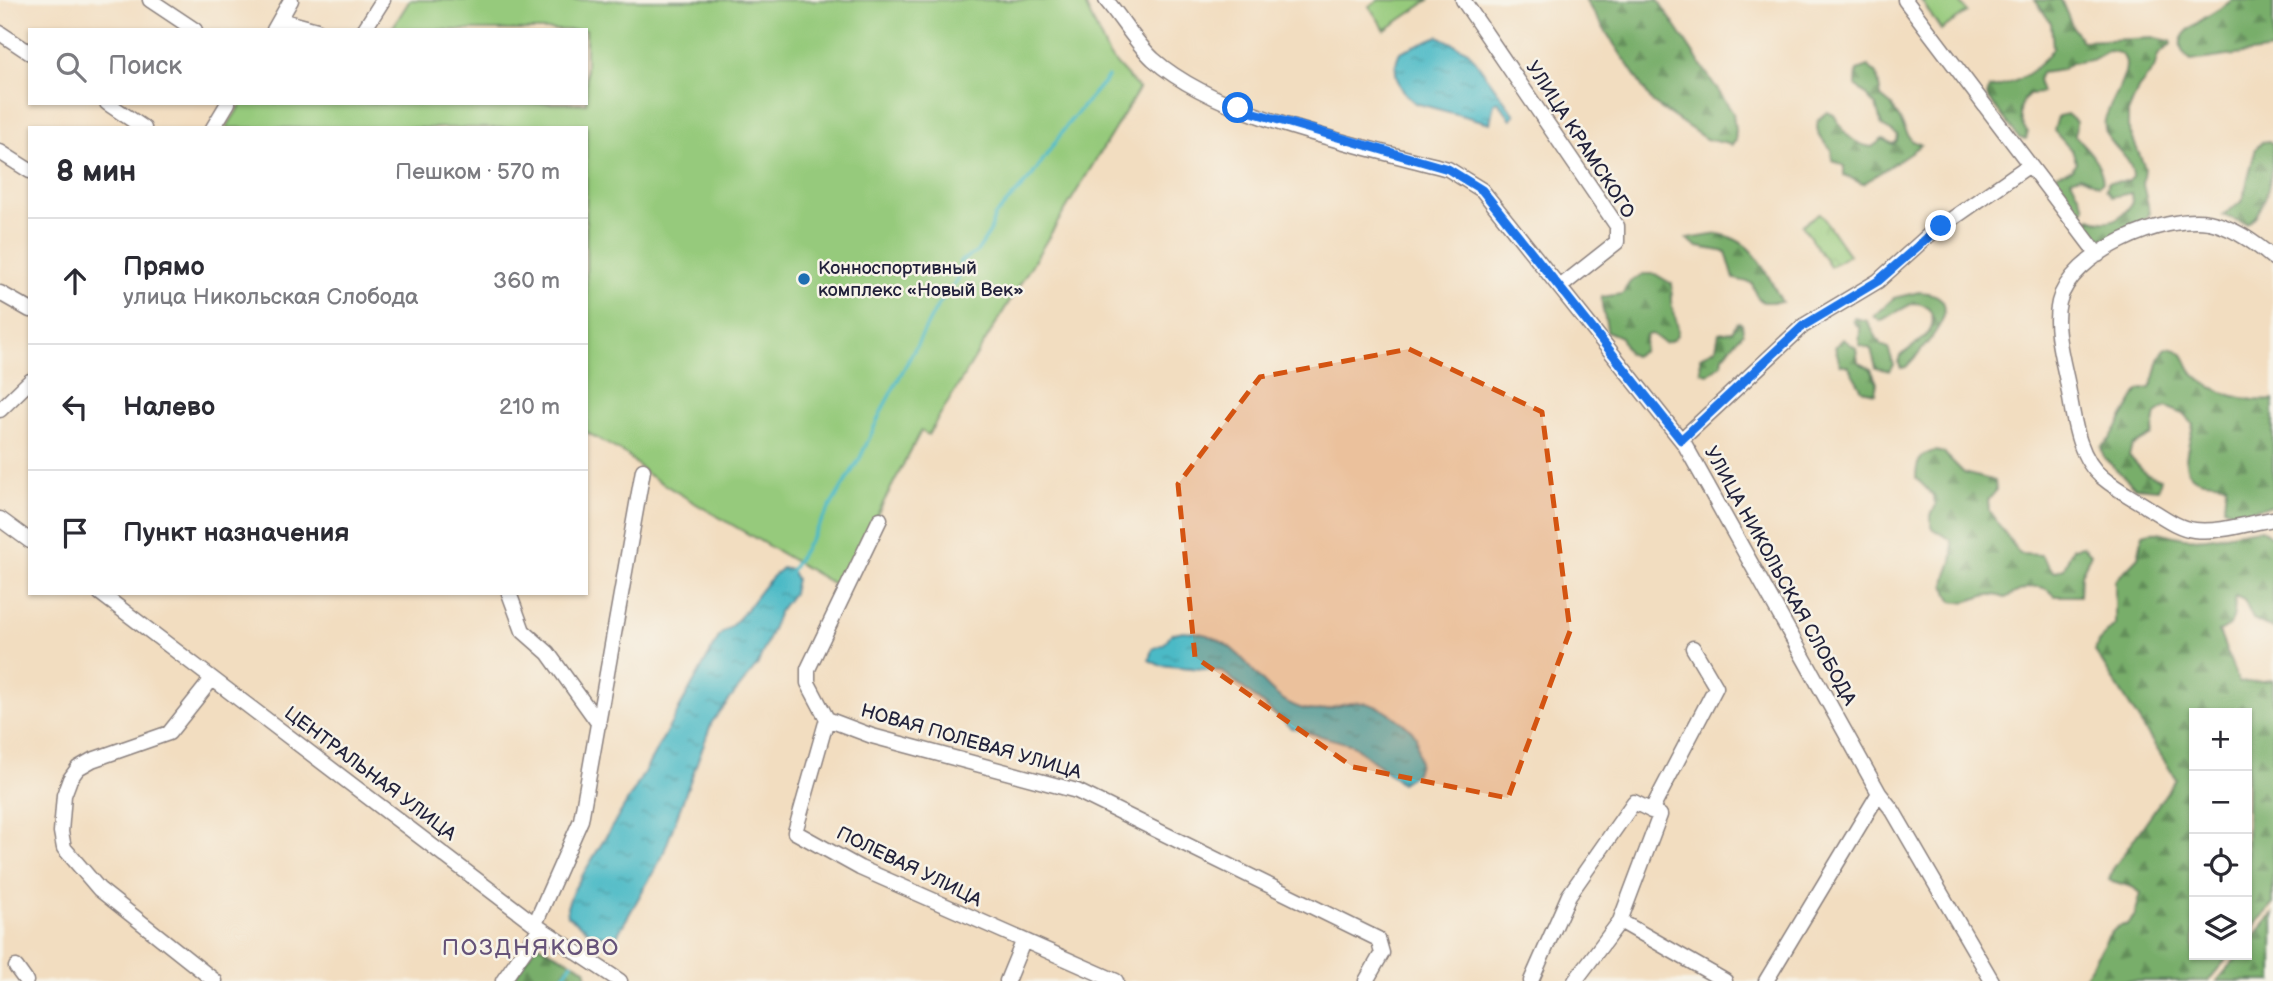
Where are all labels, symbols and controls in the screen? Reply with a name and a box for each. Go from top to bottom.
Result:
search box [28,28,588,105]
icon: search [52,48,90,86]
text: Поиск [108,51,182,82]
street label: УЛИЦА КРАМСКОГО [1521,57,1640,223]
route start [1222,92,1253,123]
text: 8 мин [56,154,136,190]
text: Пешком · 570 m [395,158,560,186]
route end [1925,210,1956,241]
text: Прямо [123,252,205,283]
place label: Конноспортивный комплекс «Новый Век» [818,257,1024,302]
icon: ahead [56,262,94,300]
text: 360 m [493,267,560,295]
marker: Конноспортивный комплекс «Новый Век» [796,271,812,287]
text: улица Никольская Слобода [123,283,419,311]
icon: left [56,388,94,426]
text: Налево [123,392,215,423]
text: 210 m [499,393,560,421]
street label: УЛИЦА НИКОЛЬСКАЯ СЛОБОДА [1699,442,1861,710]
icon: arrive [56,514,94,552]
text: Пункт назначения [123,518,349,549]
street label: НОВАЯ ПОЛЕВАЯ УЛИЦА [858,699,1084,785]
street label: ЦЕНТРАЛЬНАЯ УЛИЦА [280,702,461,846]
map controls [2189,708,2252,960]
button: + [2189,708,2252,771]
button: − [2189,771,2252,834]
street label: ПОЛЕВАЯ УЛИЦА [833,822,986,912]
button: locate [2189,834,2252,897]
button: layers [2189,897,2252,960]
district label: ПОЗДНЯКОВО [442,934,620,962]

